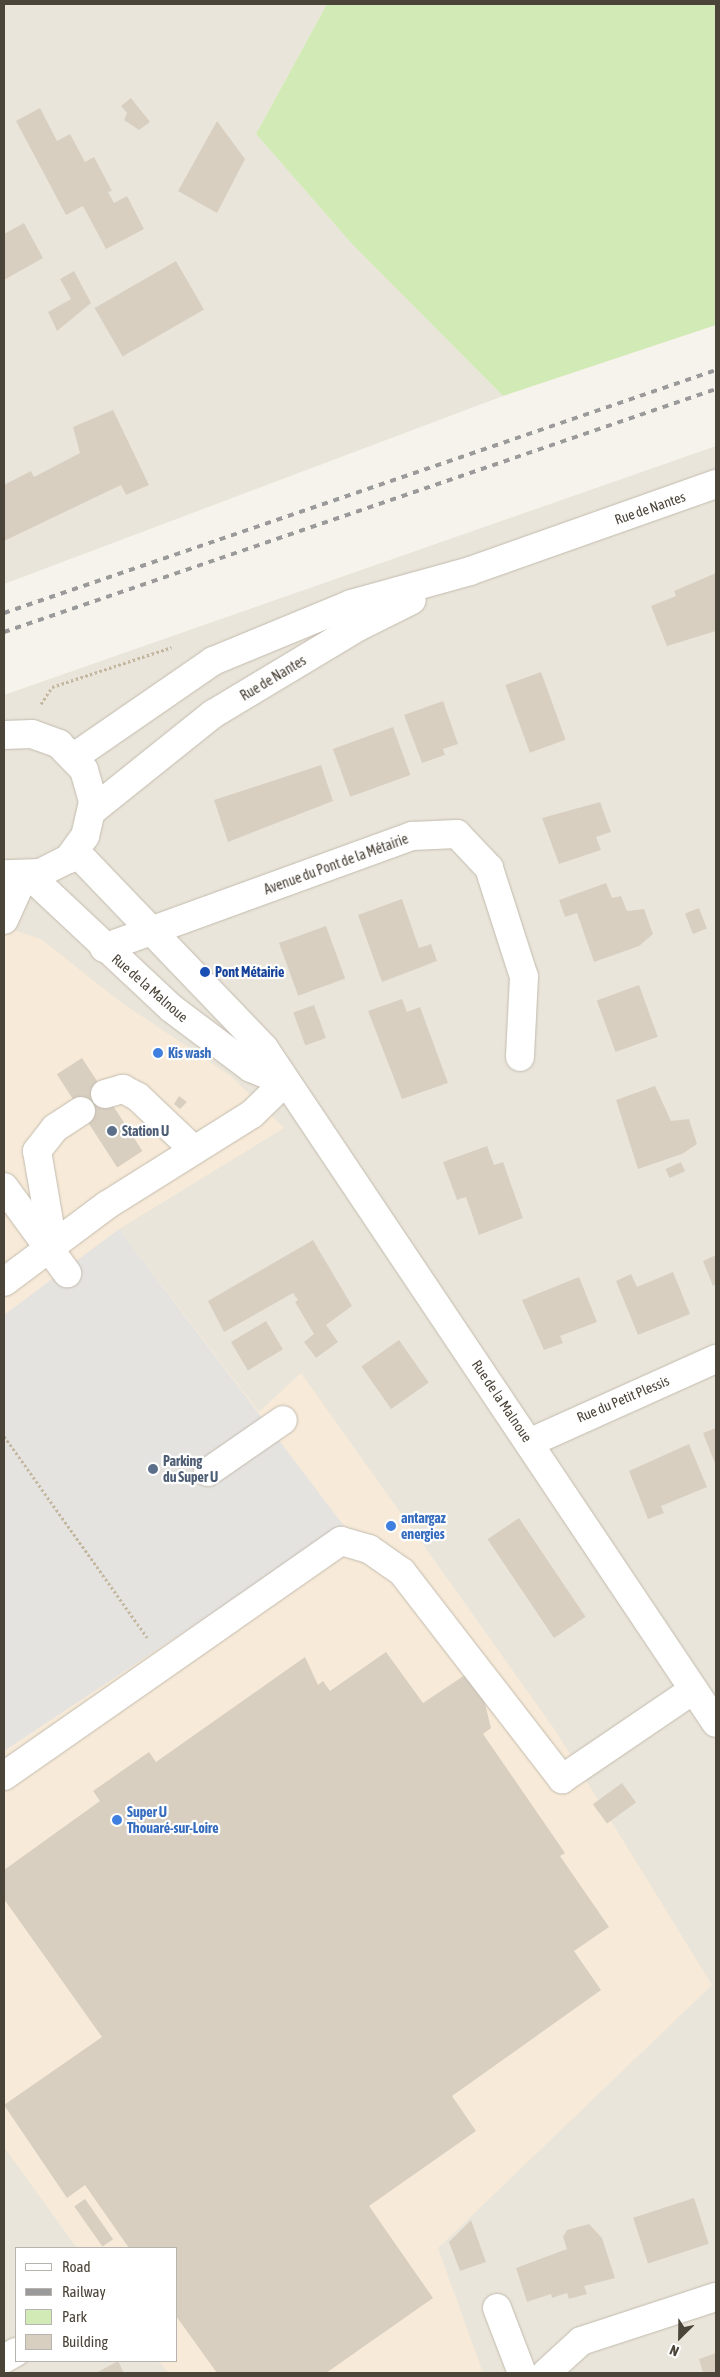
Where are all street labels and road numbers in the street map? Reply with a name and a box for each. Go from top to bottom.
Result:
street label: Rue de Nantes [612,488,688,528]
street label: Rue de Nantes [237,652,309,704]
street label: Avenue du Pont de la Métairie [262,830,410,898]
street label: Rue de la Malnoue [109,950,191,1026]
street label: Rue de la Malnoue [468,1357,536,1445]
street label: Rue du Petit Plessis [574,1372,672,1426]

